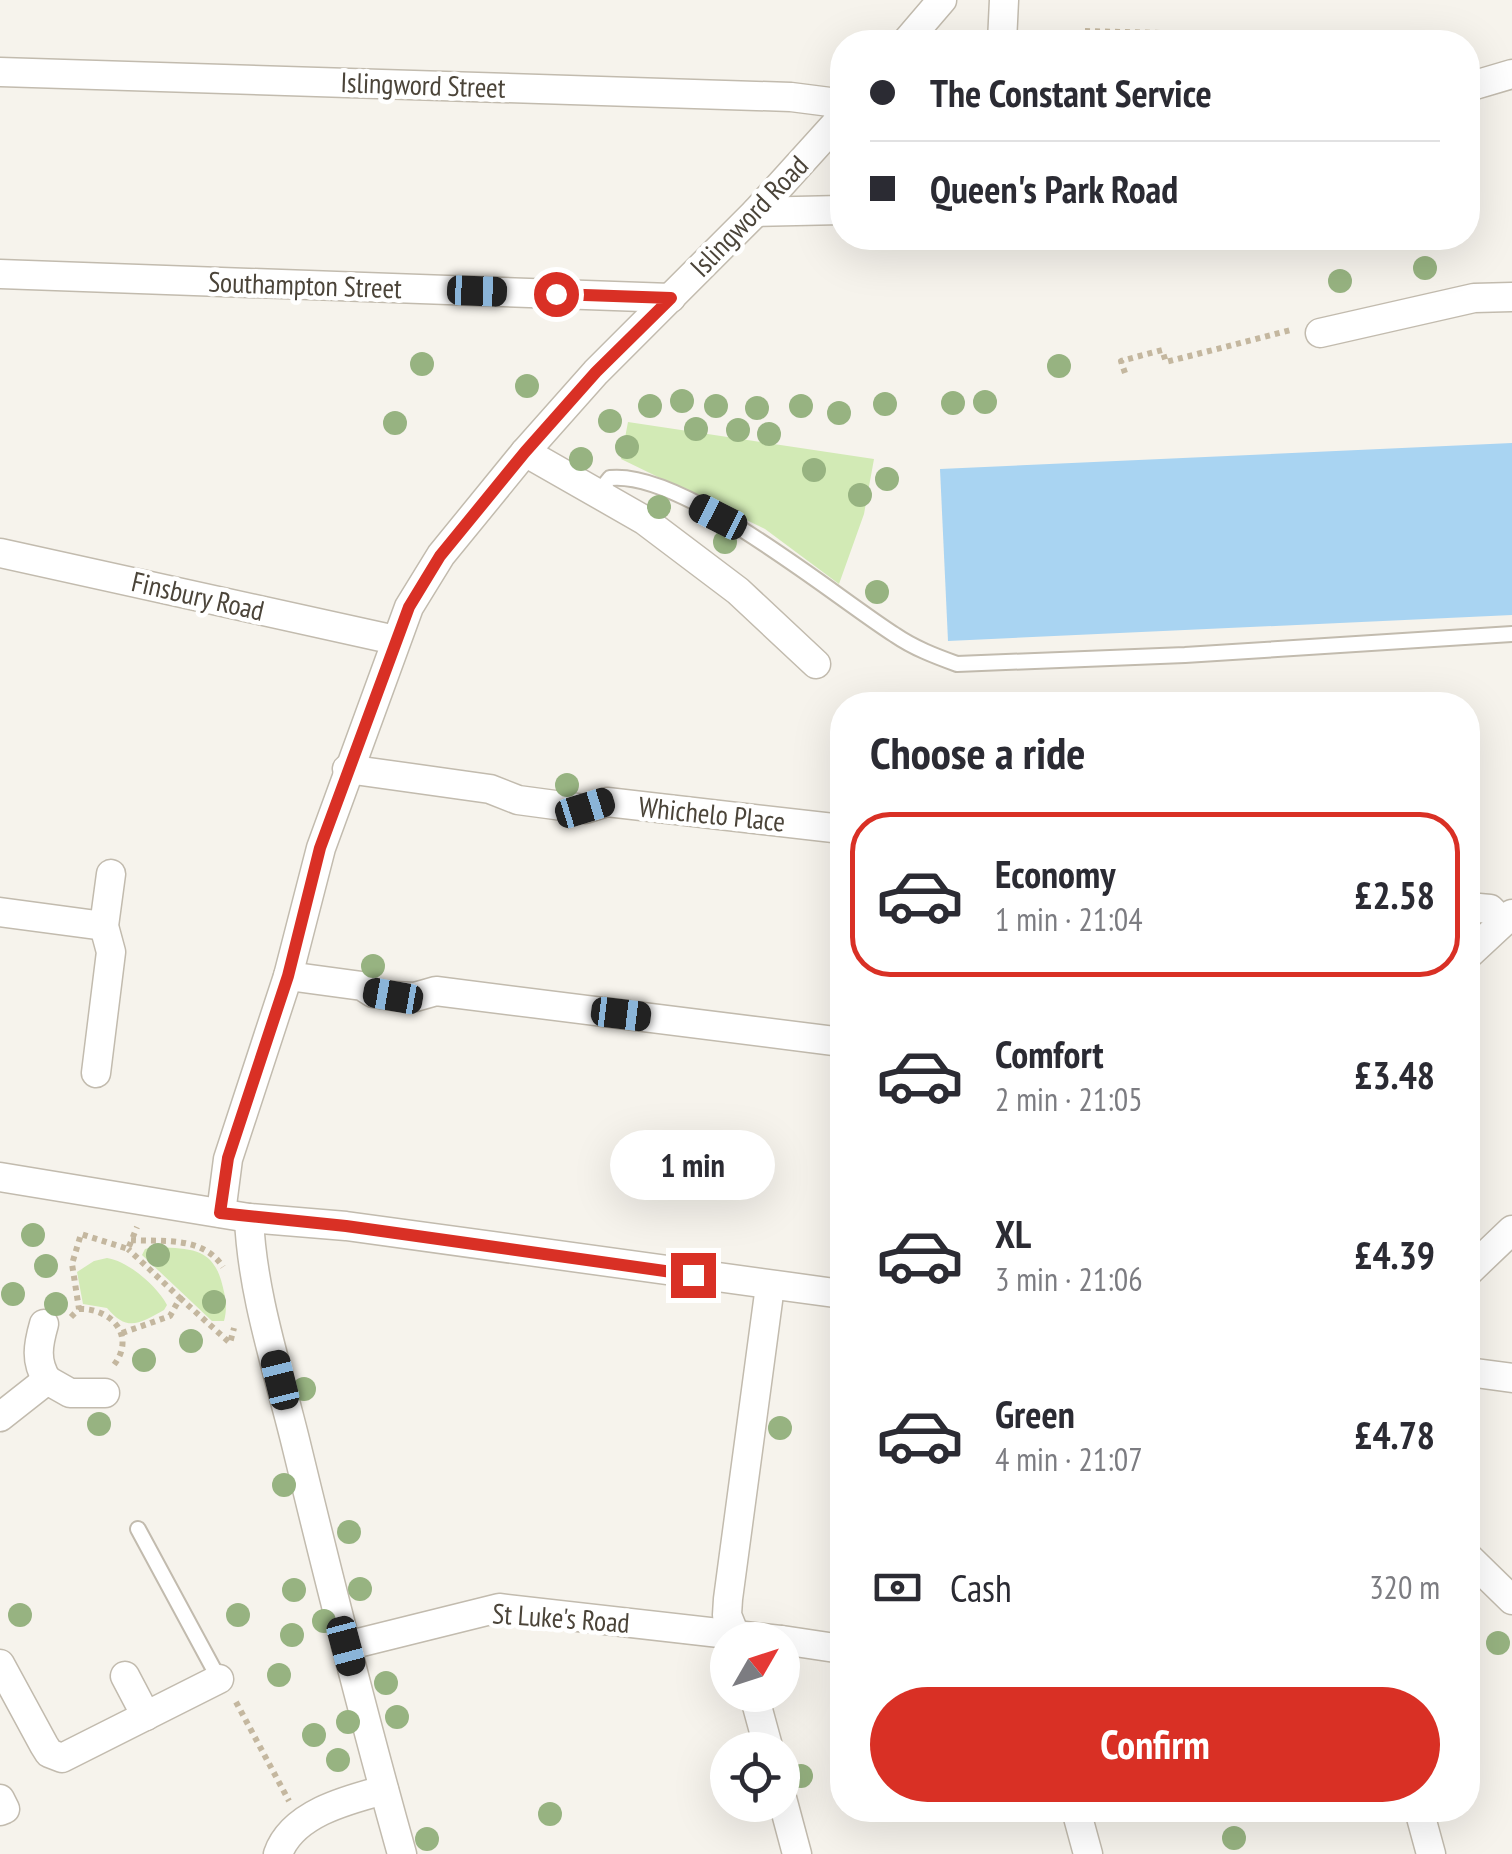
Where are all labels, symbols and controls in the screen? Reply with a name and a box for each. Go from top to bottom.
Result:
street label: Islingword Street [340,63,506,106]
text: The Constant Service [930,68,1212,117]
street label: Islingword Road [682,147,816,284]
text: Queen's Park Road [930,164,1178,213]
street label: Southampton Street [208,263,403,306]
route start [534,272,579,317]
car [446,275,508,307]
car [684,490,752,544]
street label: Finsbury Road [128,562,268,629]
text: Choose a ride [870,723,1085,781]
car [552,785,618,831]
street label: Whichelo Place [637,787,787,840]
text: Economy [995,849,1115,898]
icon: car [875,850,965,940]
text: £2.58 [1354,870,1435,919]
text: 1 min · 21:04 [995,898,1143,940]
car [361,976,425,1016]
car [589,995,653,1033]
text: Comfort [995,1029,1104,1078]
icon: car [875,1030,965,1120]
text: £3.48 [1354,1050,1435,1099]
text: 2 min · 21:05 [995,1078,1143,1120]
callout: 1 min [610,1130,776,1200]
text: 1 min [660,1144,725,1186]
text: XL [995,1209,1031,1258]
icon: car [875,1210,965,1300]
text: £4.39 [1354,1230,1435,1279]
route end [671,1253,716,1298]
text: 3 min · 21:06 [995,1258,1143,1300]
car [258,1347,302,1413]
text: Green [995,1389,1075,1438]
icon: car [875,1390,965,1480]
text: £4.78 [1354,1410,1435,1459]
text: 4 min · 21:07 [995,1438,1143,1480]
icon: cash [870,1560,925,1615]
text: Cash [950,1563,1012,1612]
text: 320 m [1369,1566,1440,1608]
street label: St Luke's Road [491,1594,631,1641]
car [324,1613,368,1679]
north arrow [710,1622,800,1712]
map controls [710,1622,800,1822]
button: Confirm [870,1687,1440,1802]
button: locate [710,1732,800,1822]

